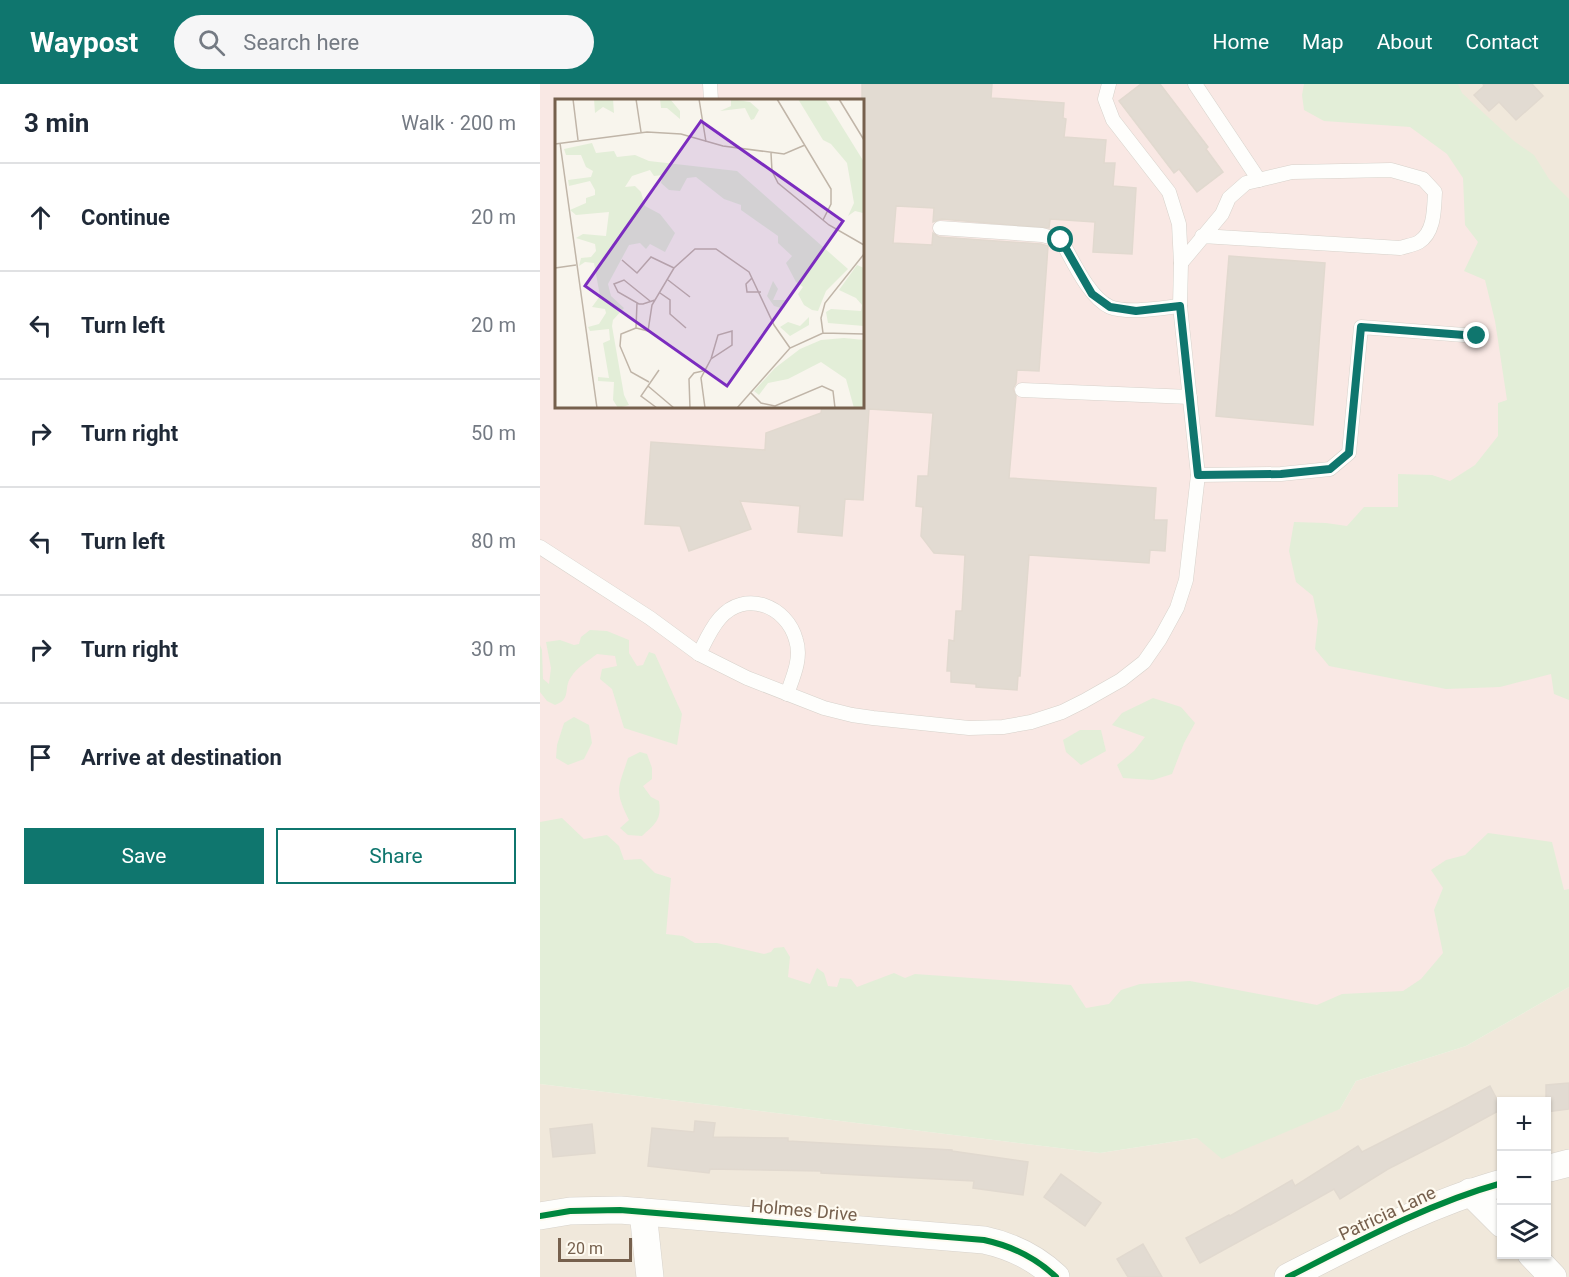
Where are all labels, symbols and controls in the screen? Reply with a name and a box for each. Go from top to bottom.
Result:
search box [174,15,594,69]
text: Waypost [30,26,138,59]
icon: search [195,26,228,59]
text: Search here [243,30,359,55]
text: Home [1213,30,1269,54]
text: Map [1302,30,1344,54]
text: About [1377,30,1433,54]
text: Contact [1466,30,1539,54]
inset map [555,99,864,408]
text: 3 min [24,108,89,138]
text: Walk · 200 m [401,111,516,135]
icon: ahead [24,201,57,234]
text: Continue [81,205,170,230]
text: 20 m [471,205,516,229]
route start [1047,226,1073,252]
icon: left [24,309,57,342]
text: Turn left [81,313,165,338]
text: 20 m [471,313,516,337]
route end [1463,322,1489,348]
icon: right [24,417,57,450]
text: Turn right [81,421,178,446]
text: 50 m [471,421,516,445]
icon: left [24,525,57,558]
text: Turn left [81,529,165,554]
text: 80 m [471,529,516,553]
icon: right [24,633,57,666]
text: Turn right [81,637,178,662]
text: 30 m [471,637,516,661]
icon: arrive [24,741,57,774]
text: Arrive at destination [81,745,282,770]
button: Save [24,828,264,884]
button: Share [276,828,516,884]
map controls [1497,1097,1551,1259]
button: + [1497,1097,1551,1151]
button: − [1497,1151,1551,1205]
street label: Patricia Lane [1335,1181,1439,1245]
street label: Holmes Drive [750,1195,858,1225]
button: layers [1497,1205,1551,1259]
scale bar [558,1235,632,1262]
text: 20 m [567,1239,603,1258]

